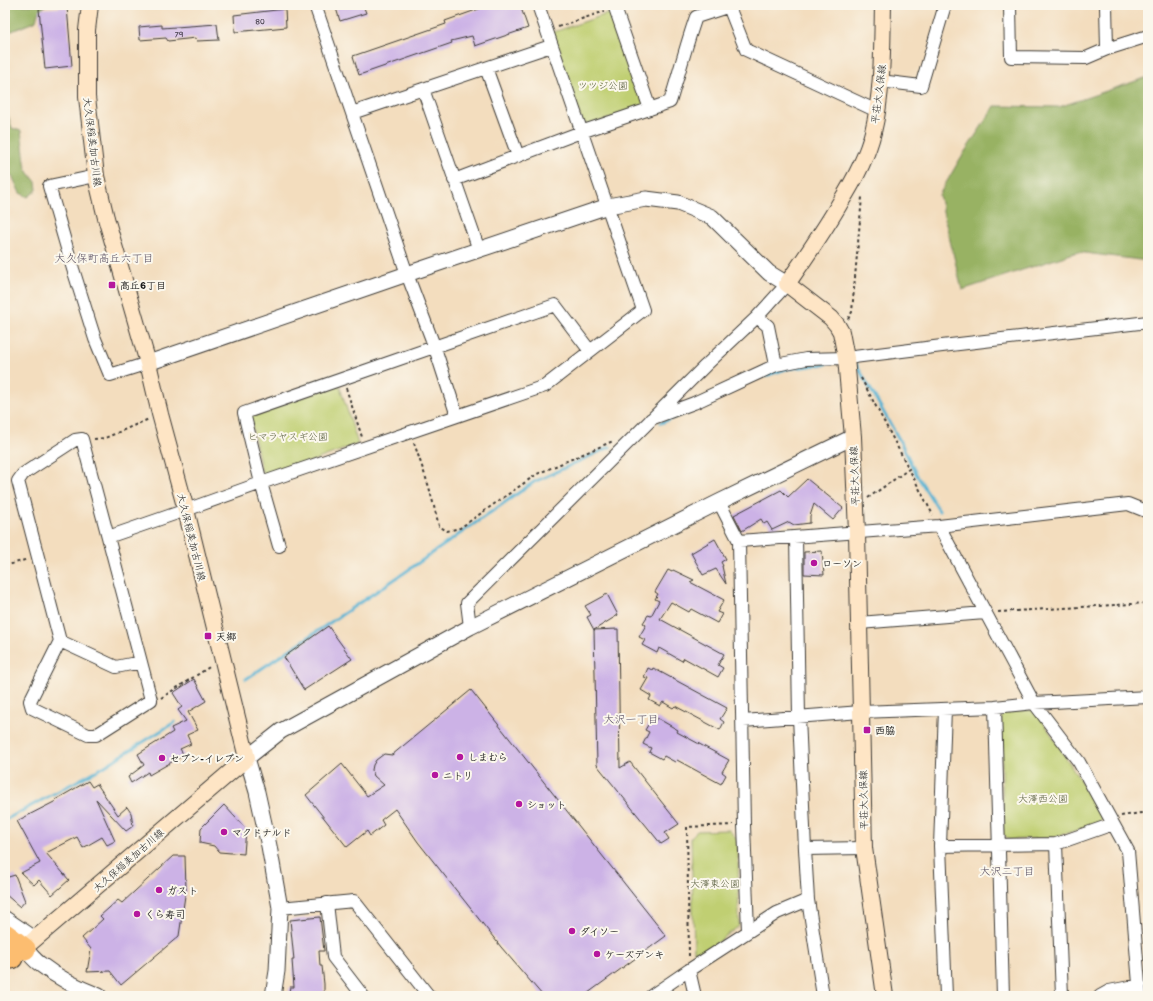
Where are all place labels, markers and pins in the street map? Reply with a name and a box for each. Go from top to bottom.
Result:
marker: 高丘6丁目 [107,280,117,290]
place label: 高丘6丁目 [120,280,166,292]
marker: ローソン [809,558,819,568]
place label: ローソン [822,558,862,570]
marker: 天郷 [203,631,213,641]
place label: 天郷 [216,631,236,643]
marker: 西脇 [862,725,872,735]
place label: 西脇 [875,725,895,737]
marker: しまむら [455,752,465,762]
place label: しまむら [468,752,508,764]
marker: セブン-イレブン [157,753,167,763]
place label: セブン-イレブン [170,753,244,765]
marker: ニトリ [430,770,440,780]
place label: ニトリ [443,770,473,782]
marker: ショット [514,799,524,809]
place label: ショット [527,799,566,811]
marker: マクドナルド [219,827,229,837]
place label: マクドナルド [232,827,292,839]
marker: ガスト [154,885,164,895]
place label: ガスト [167,885,198,897]
marker: くら寿司 [132,909,142,919]
place label: くら寿司 [145,909,185,921]
marker: ダイソー [567,926,577,936]
place label: ダイソー [580,926,619,938]
marker: ケーズデンキ [592,949,602,959]
place label: ケーズデンキ [605,949,664,961]

